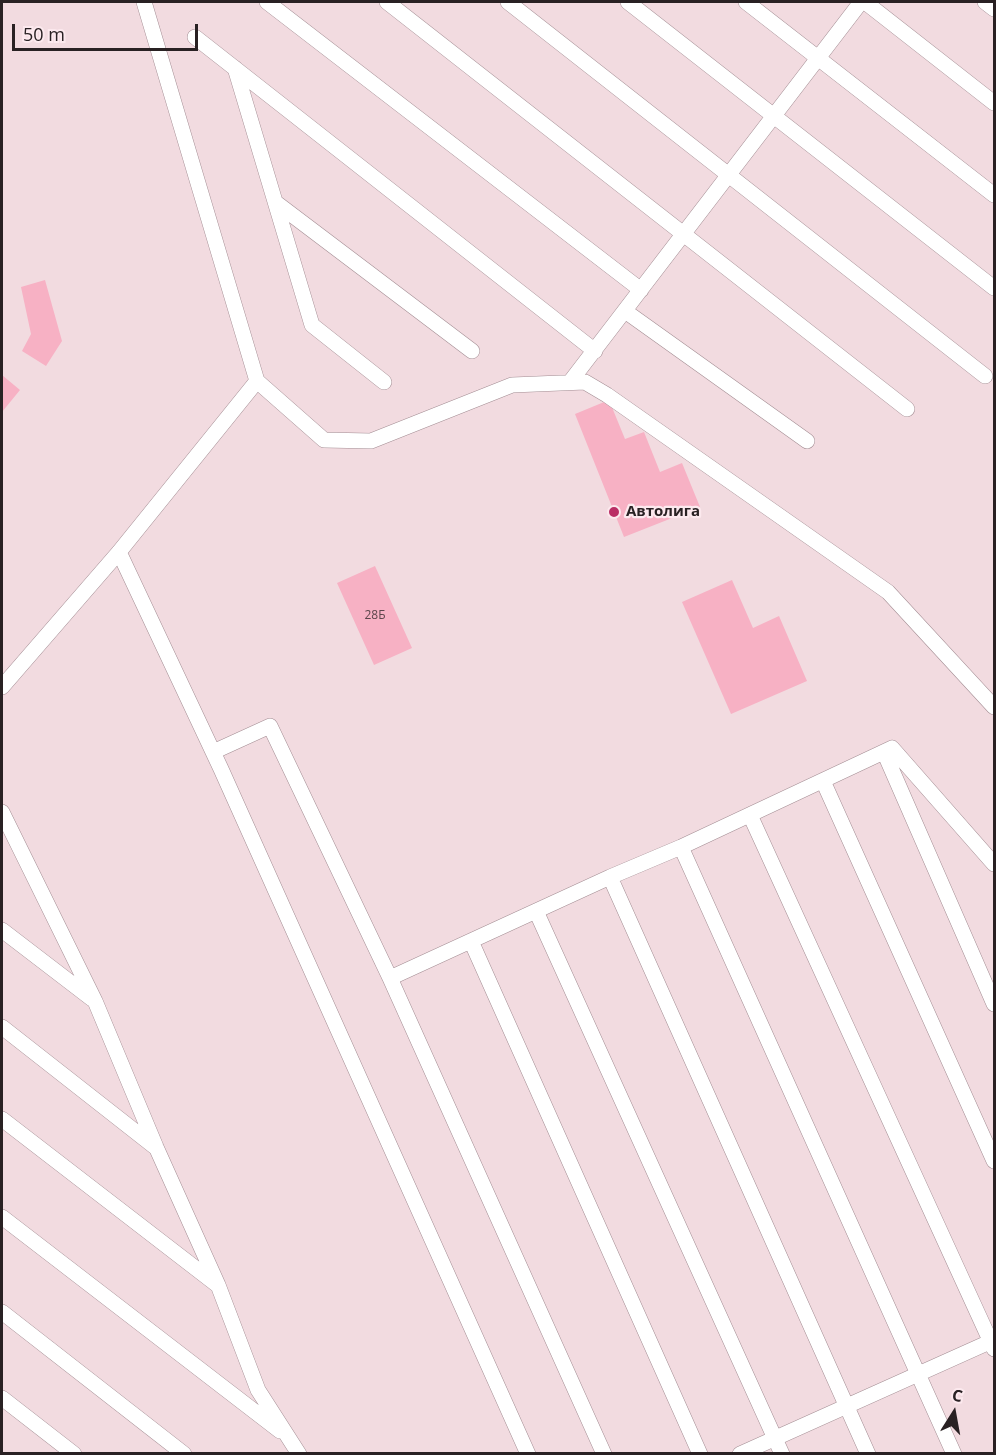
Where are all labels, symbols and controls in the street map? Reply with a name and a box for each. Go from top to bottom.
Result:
scale bar [15,12,201,50]
text: 50 m [23,22,65,46]
place label: Автолига [626,503,700,521]
marker: Автолига [607,505,621,519]
house number: 28Б [364,609,386,623]
north arrow [924,1383,984,1443]
text: С [950,1384,965,1407]

